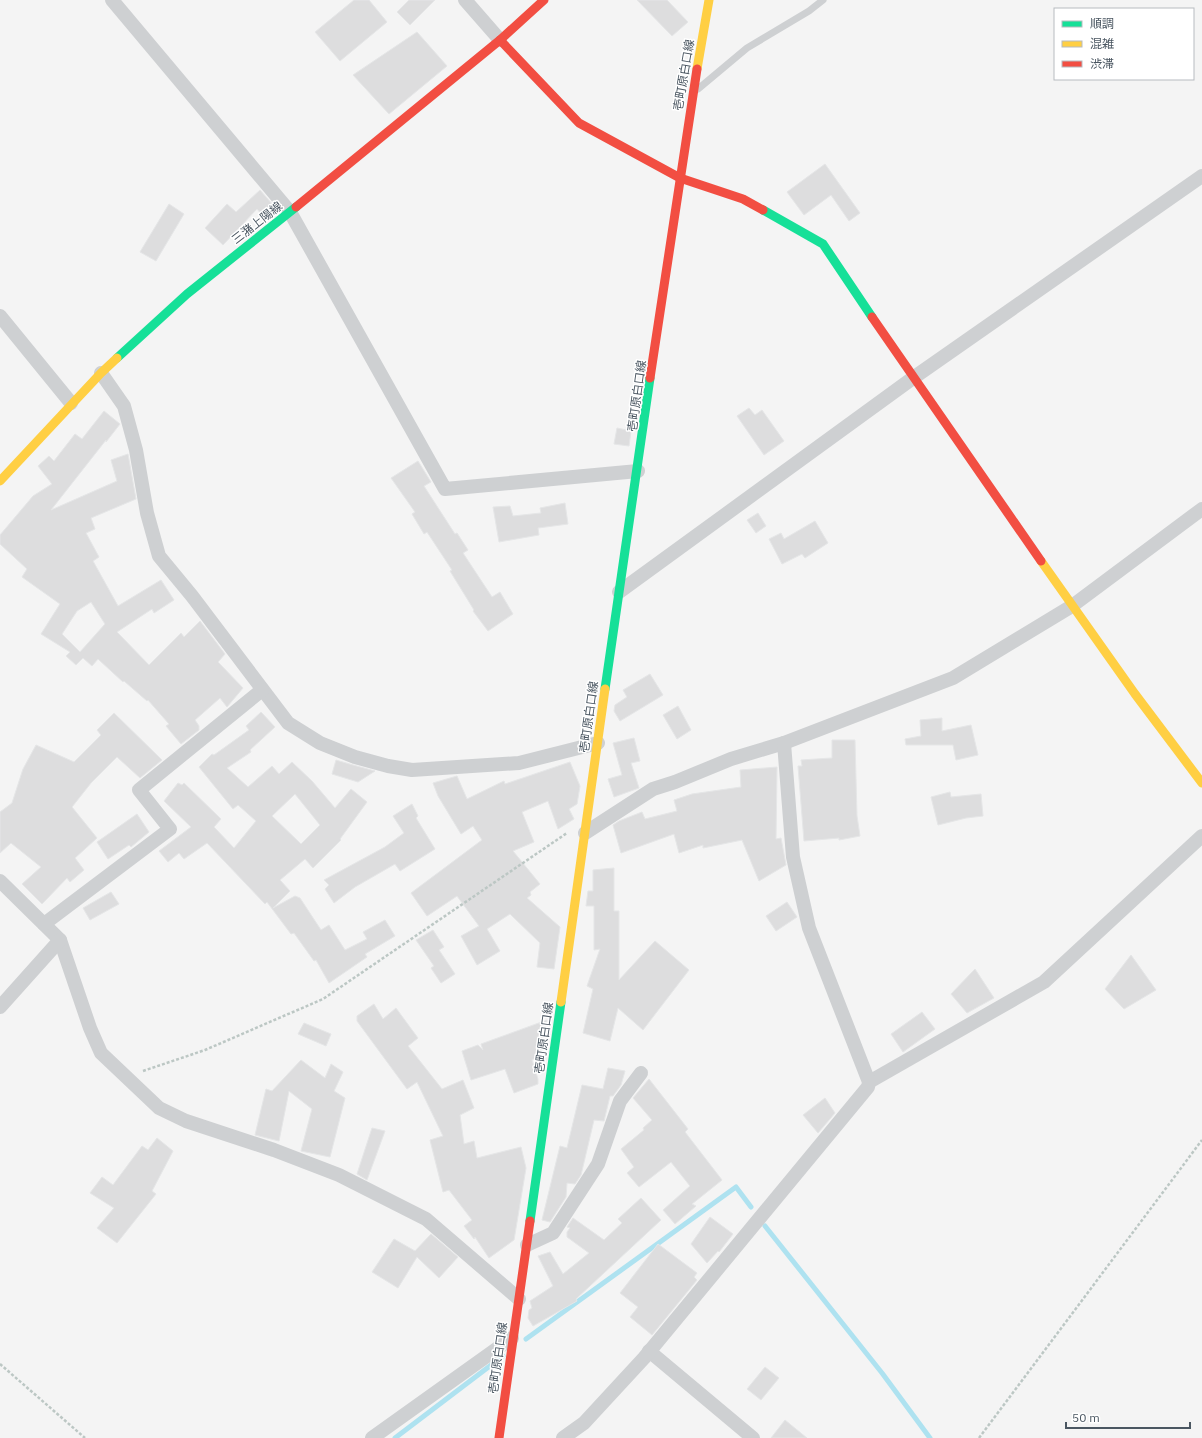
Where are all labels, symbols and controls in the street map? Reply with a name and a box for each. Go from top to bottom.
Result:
legend [1054,8,1194,80]
text: 順調 [1090,16,1114,31]
text: 混雑 [1090,36,1114,51]
street label: 壱町原白口線 [670,38,697,112]
text: 渋滞 [1090,56,1114,71]
street label: 三潴上陽線 [228,198,285,247]
street label: 壱町原白口線 [624,359,649,433]
street label: 壱町原白口線 [576,680,601,754]
street label: 壱町原白口線 [531,1001,556,1075]
street label: 壱町原白口線 [485,1321,510,1395]
scale bar [1066,1404,1190,1430]
text: 50 m [1072,1410,1100,1425]

